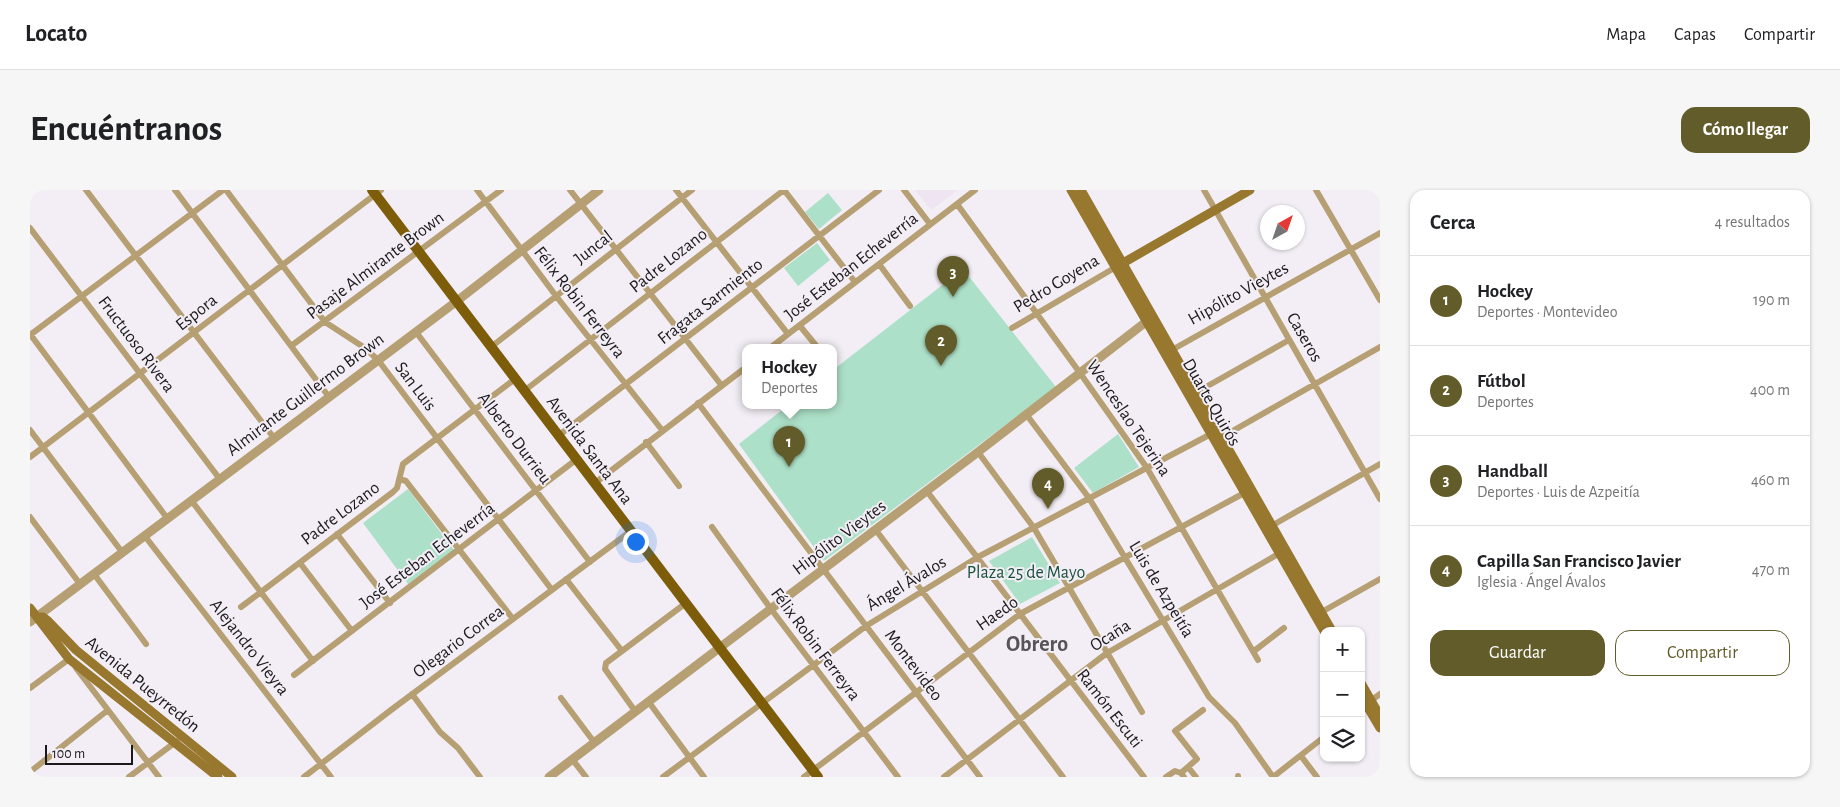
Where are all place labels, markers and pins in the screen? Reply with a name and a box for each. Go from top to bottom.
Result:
pin: 3 [937,256,969,297]
pin: 2 [925,325,957,366]
pin: 1 [773,426,805,467]
pin: 4 [1032,468,1064,509]

